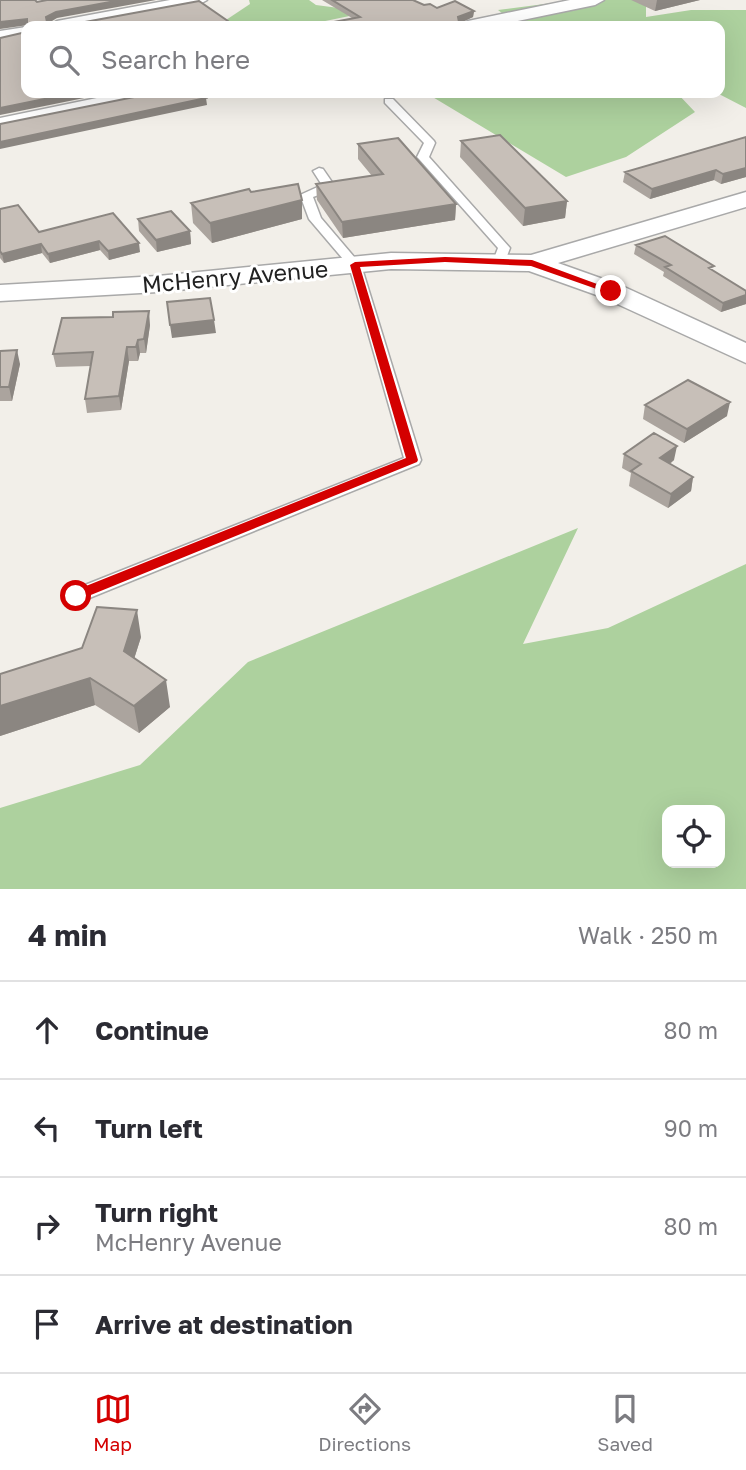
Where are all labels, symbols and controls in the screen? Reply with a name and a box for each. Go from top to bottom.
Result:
search box [21,21,725,98]
icon: search [45,41,83,79]
text: Search here [101,44,250,75]
street label: McHenry Avenue [141,254,329,298]
route end [595,275,626,306]
route start [60,580,91,611]
map controls [662,805,725,868]
button: locate [662,805,725,868]
text: 4 min [28,917,107,953]
text: Walk · 250 m [578,921,718,949]
icon: ahead [28,1011,66,1049]
text: Continue [95,1015,209,1046]
text: 80 m [664,1016,718,1044]
icon: left [28,1109,66,1147]
text: Turn left [95,1113,203,1144]
text: 90 m [664,1114,718,1142]
text: Turn right [95,1197,218,1228]
icon: right [28,1207,66,1245]
text: 80 m [664,1212,718,1240]
text: McHenry Avenue [95,1228,282,1256]
icon: arrive [28,1305,66,1343]
text: Arrive at destination [95,1309,353,1340]
tab: Map [93,1390,132,1455]
tab: Directions [318,1390,411,1455]
tab: Saved [597,1390,653,1455]

